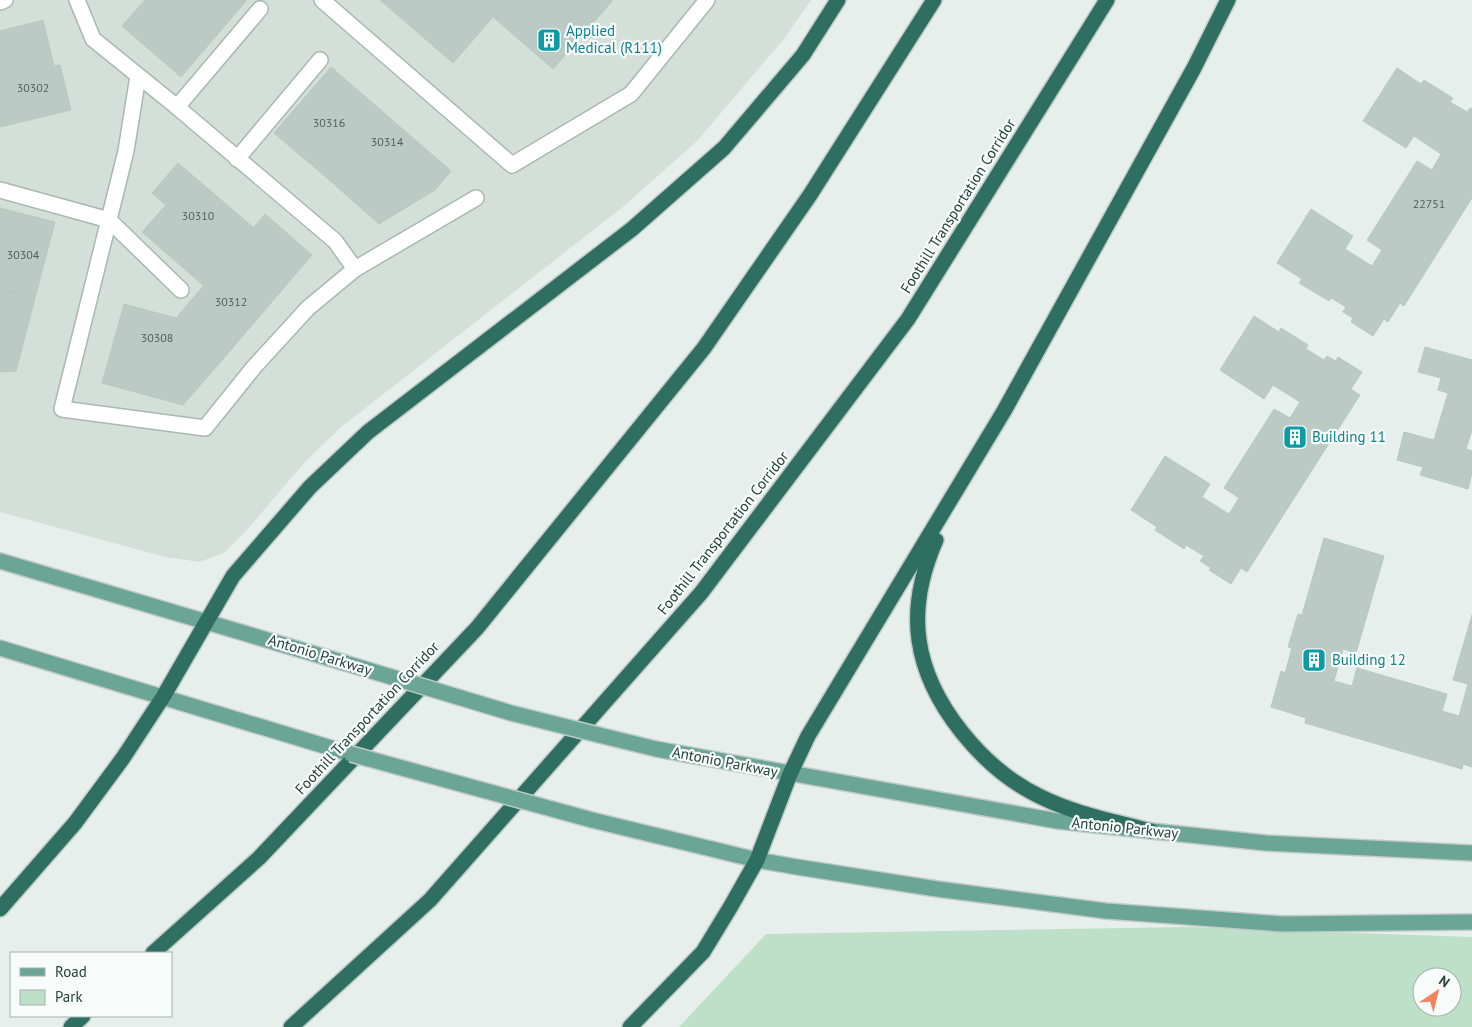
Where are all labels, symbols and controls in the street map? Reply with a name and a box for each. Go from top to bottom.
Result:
place label: Applied Medical (R111) [566,21,662,57]
building icon: Applied Medical (R111) [536,27,562,53]
house number: 30302 [17,80,49,95]
house number: 30316 [313,115,345,130]
street label: Foothill Transportation Corridor [896,115,1019,297]
house number: 30314 [371,134,404,149]
house number: 22751 [1413,196,1445,211]
house number: 30310 [182,208,215,223]
house number: 30304 [7,247,40,262]
house number: 30312 [215,294,247,309]
house number: 30308 [141,330,173,345]
building icon: Building 11 [1282,424,1308,450]
place label: Building 11 [1312,427,1386,446]
street label: Foothill Transportation Corridor [653,447,792,618]
street label: Antonio Parkway [266,630,374,679]
street label: Foothill Transportation Corridor [291,637,443,798]
building icon: Building 12 [1301,647,1327,673]
place label: Building 12 [1332,650,1406,669]
street label: Antonio Parkway [671,742,780,781]
street label: Antonio Parkway [1071,812,1179,843]
legend [10,952,172,1017]
text: Road [55,962,87,981]
north arrow [1412,967,1462,1017]
text: N [1436,971,1453,991]
text: Park [55,987,83,1006]

